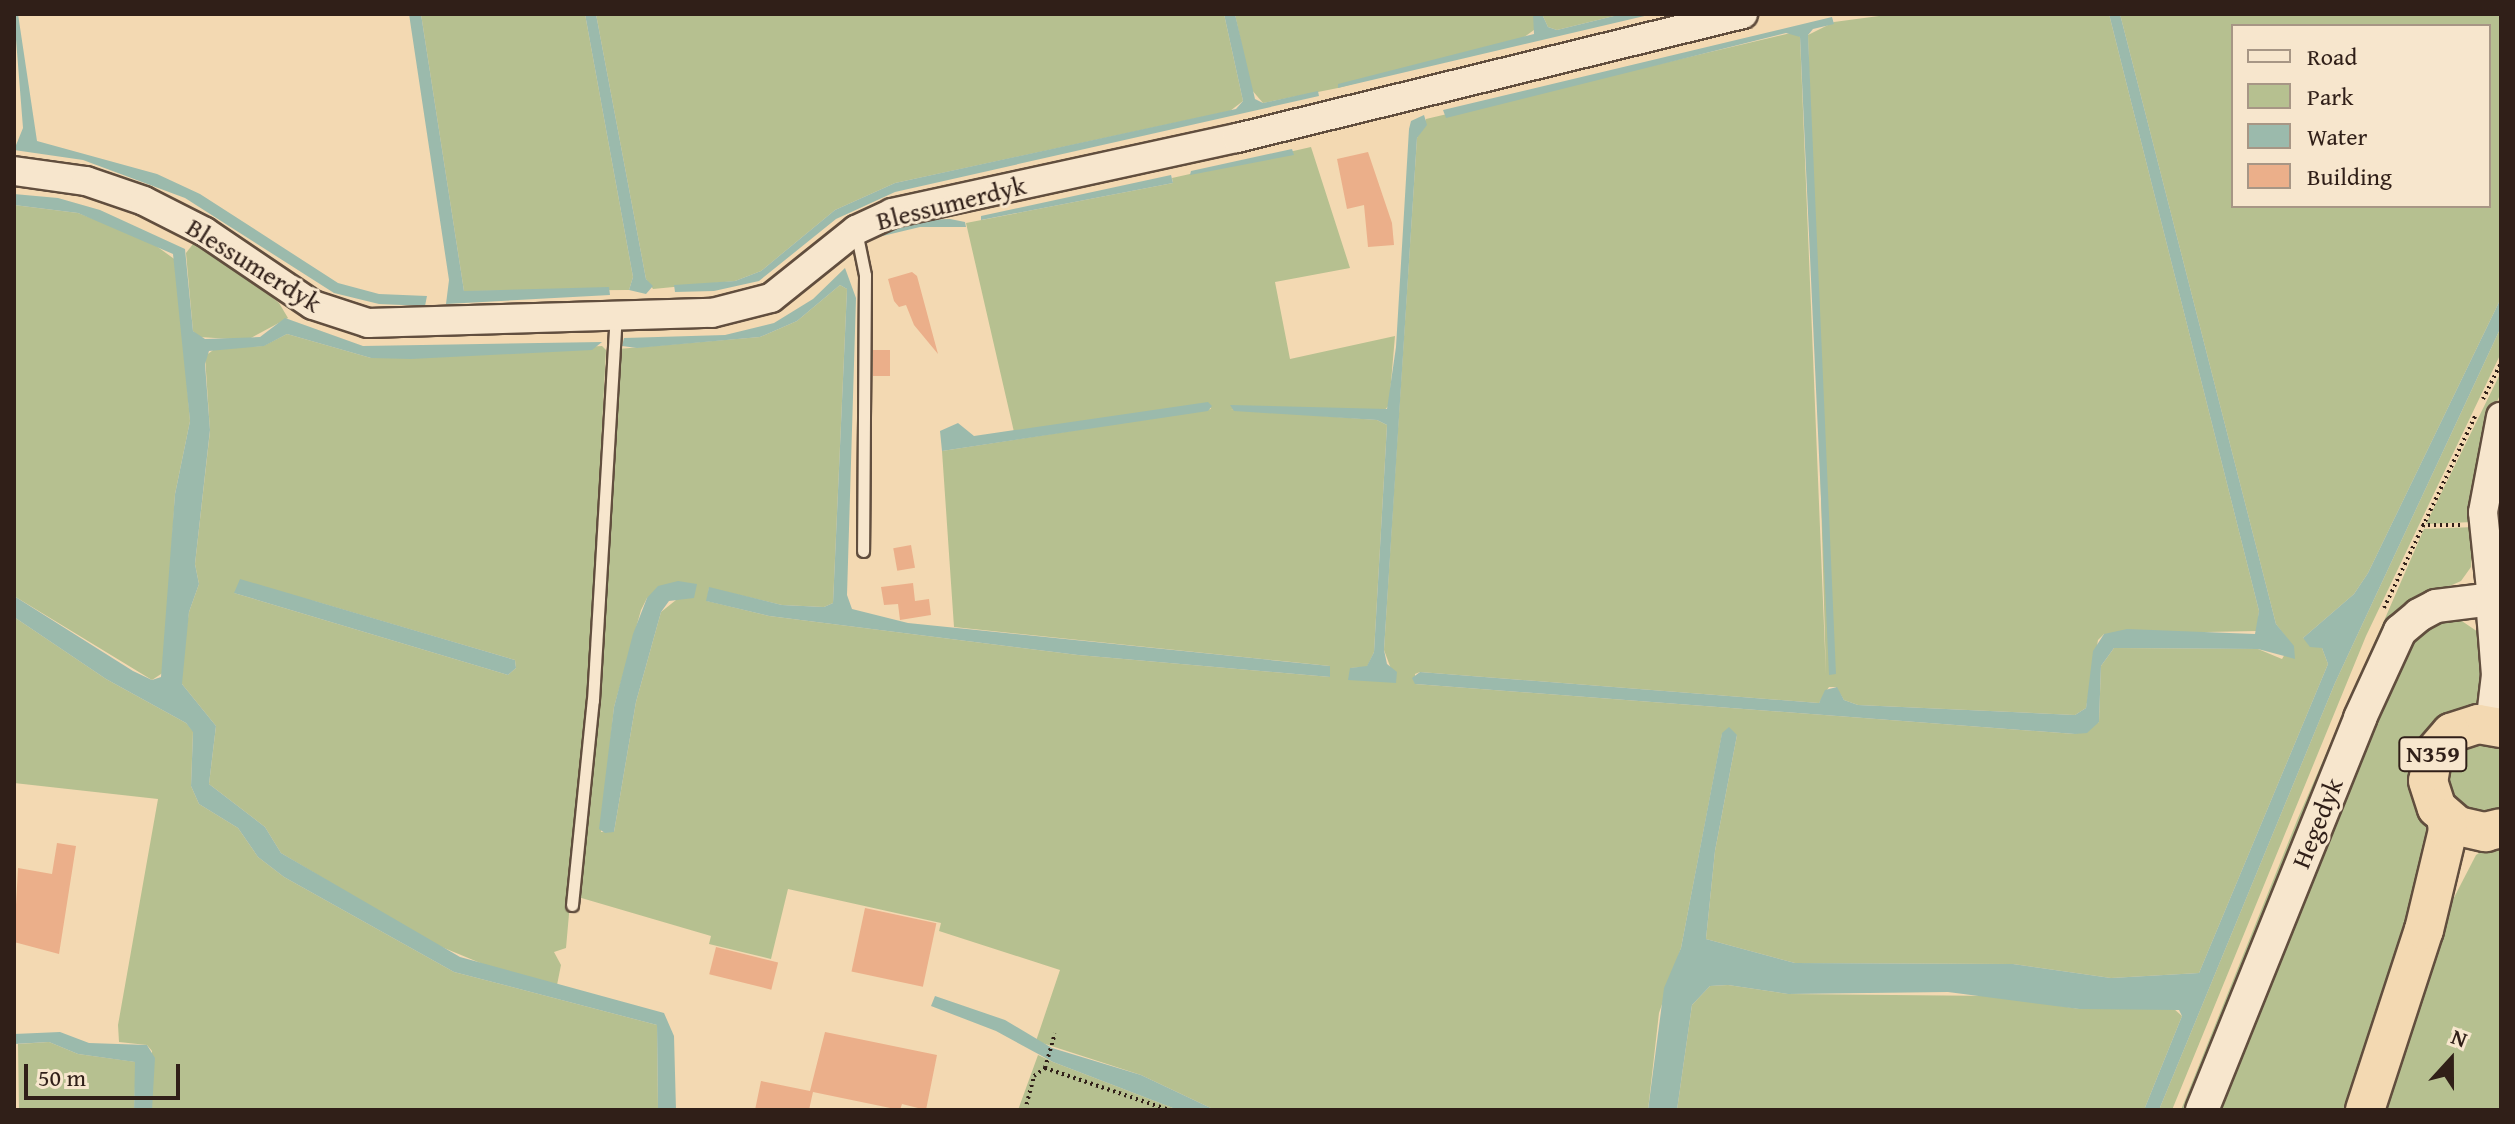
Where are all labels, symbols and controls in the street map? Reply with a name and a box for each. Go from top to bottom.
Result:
legend [2231,24,2491,208]
text: Road [2307,39,2357,74]
text: Park [2307,79,2353,114]
text: Water [2307,119,2367,154]
text: Building [2307,159,2392,194]
street label: Blessumerdyk [873,169,1029,237]
street label: Blessumerdyk [181,211,327,319]
road number: N359 [2397,734,2469,774]
street label: Hegedyk [2285,773,2349,873]
north arrow [2411,1020,2491,1100]
text: N [2447,1020,2472,1055]
scale bar [28,1048,184,1098]
text: 50 m [38,1060,86,1095]

